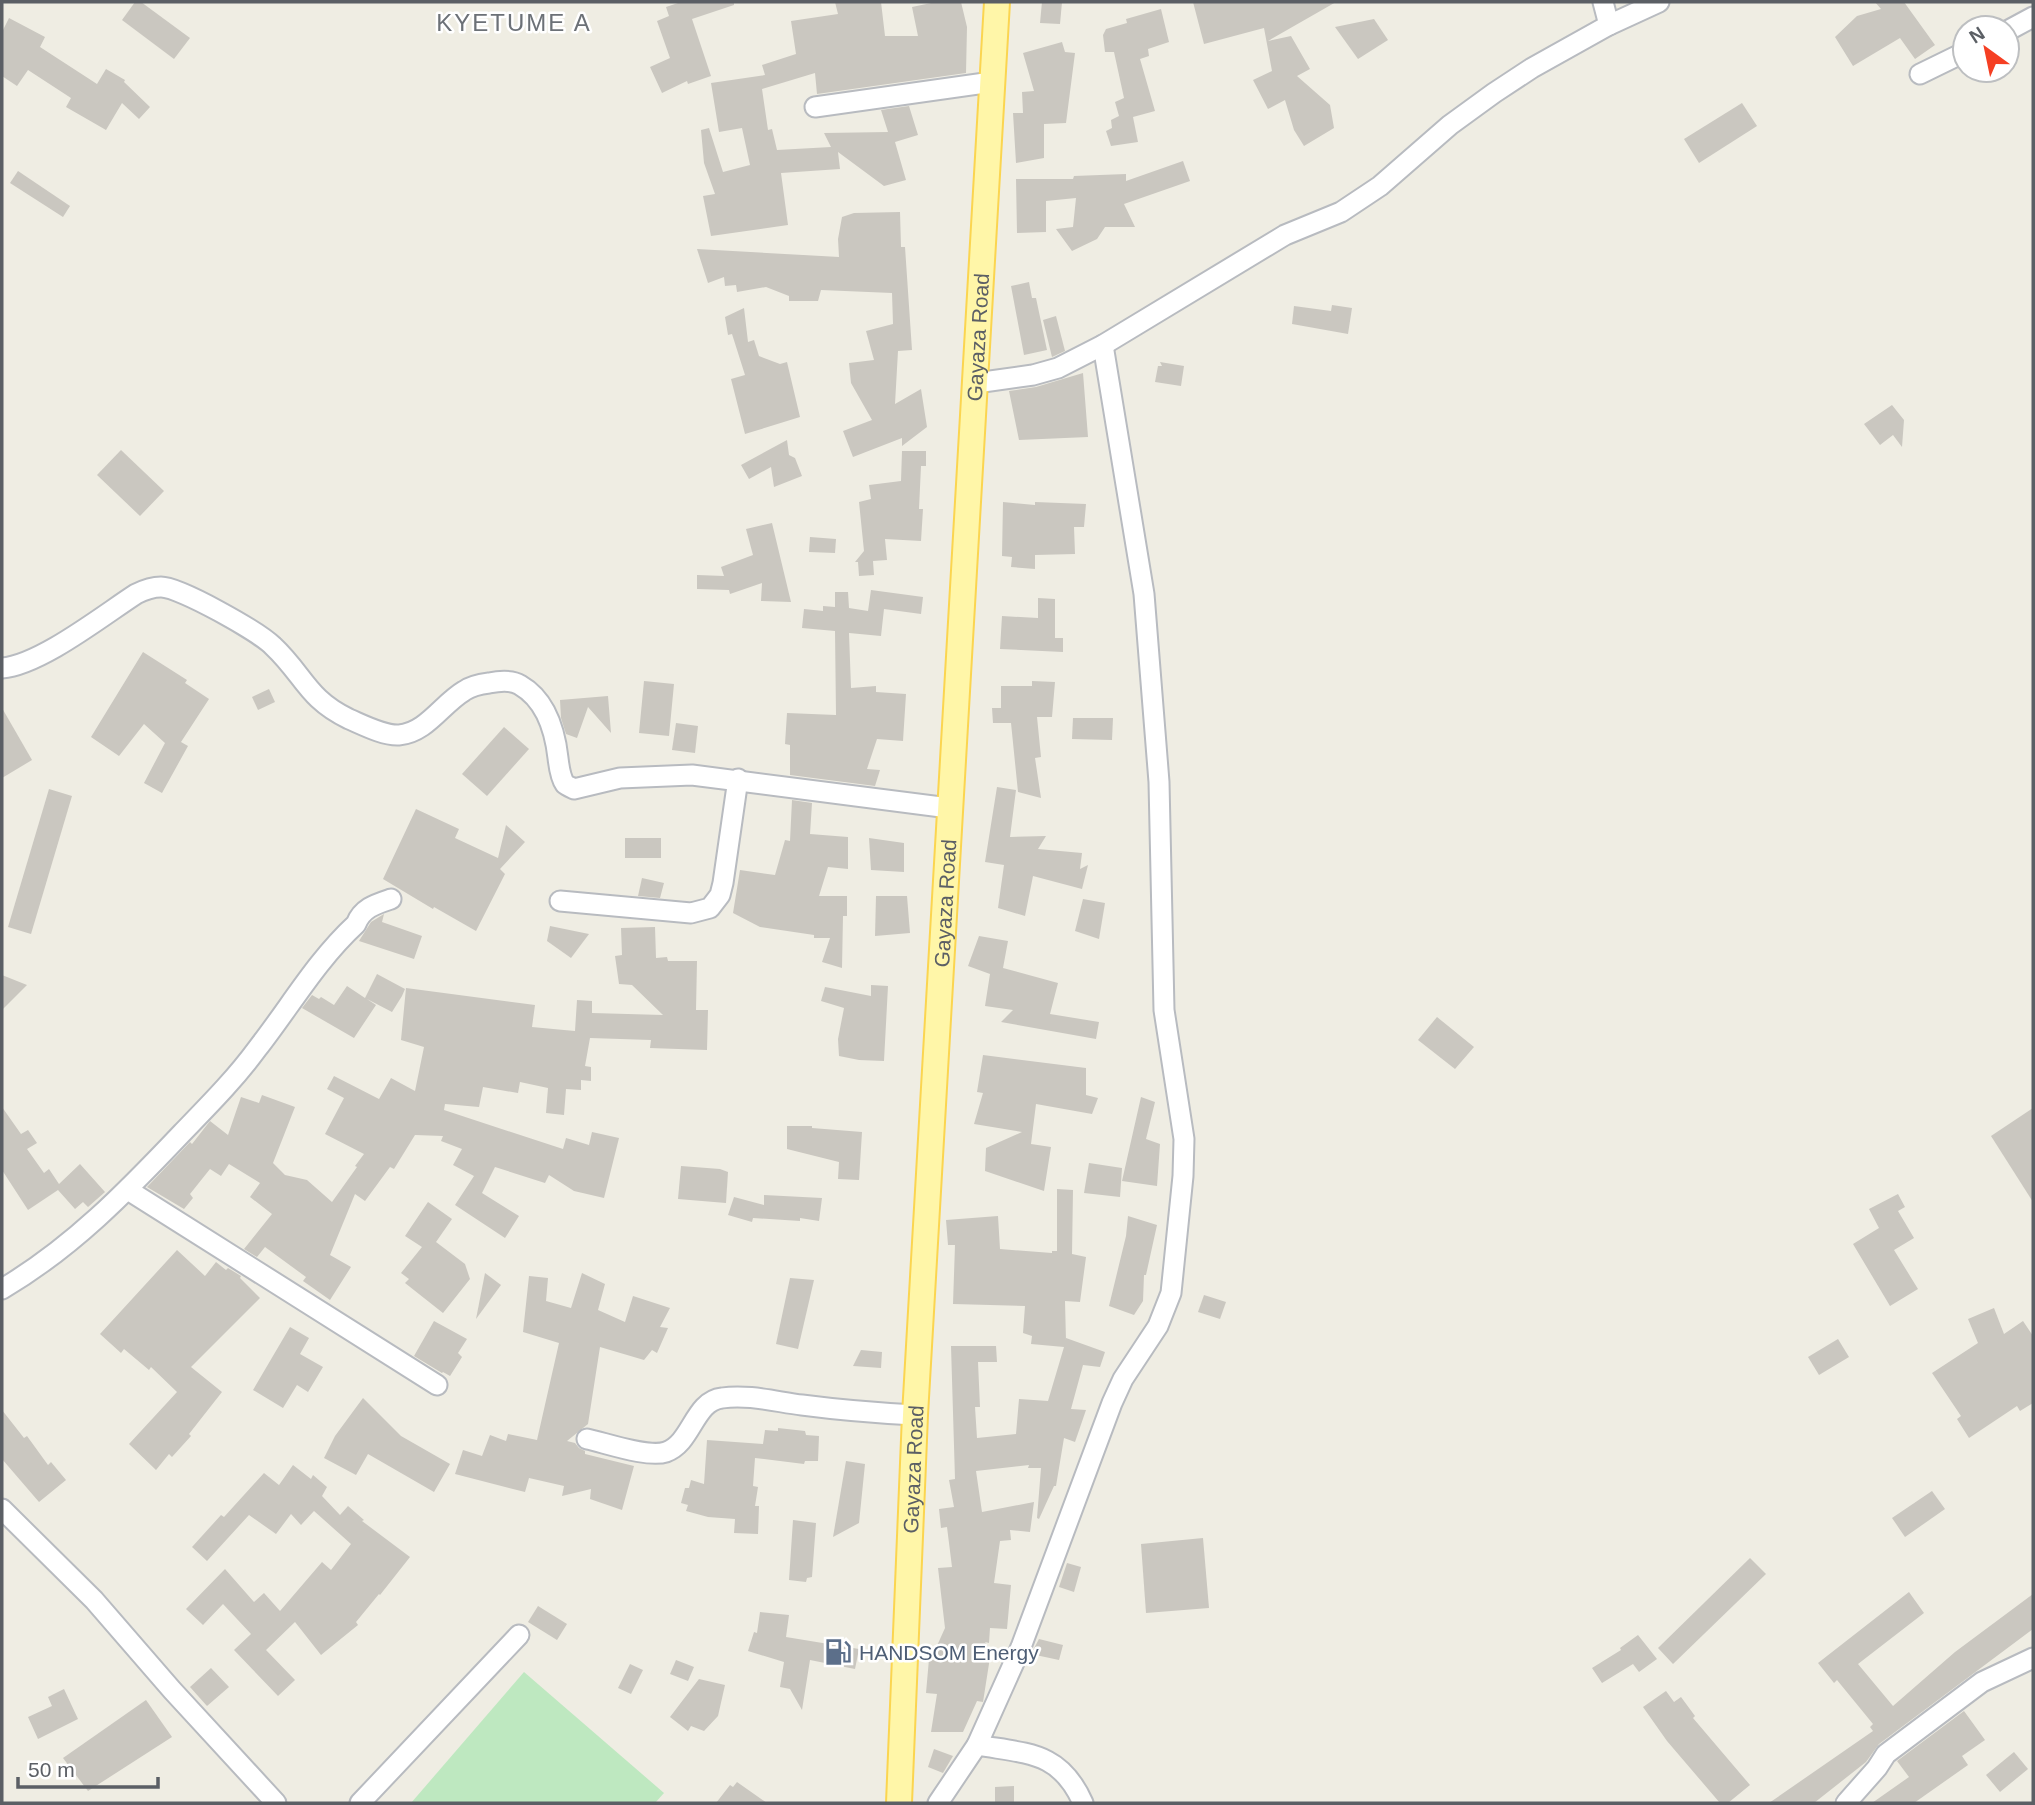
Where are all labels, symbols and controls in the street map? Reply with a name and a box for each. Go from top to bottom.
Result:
district label: KYETUME A [436,9,592,36]
north arrow [1951,14,2021,84]
text: N [1966,23,1988,48]
street label: Gayaza Road [962,272,993,402]
street label: Gayaza Road [929,838,960,968]
street label: Gayaza Road [899,1404,927,1534]
fuel station icon: HANDSOM Energy [823,1637,853,1667]
place label: HANDSOM Energy [859,1641,1039,1664]
scale bar [18,1745,158,1789]
text: 50 m [28,1758,75,1781]

